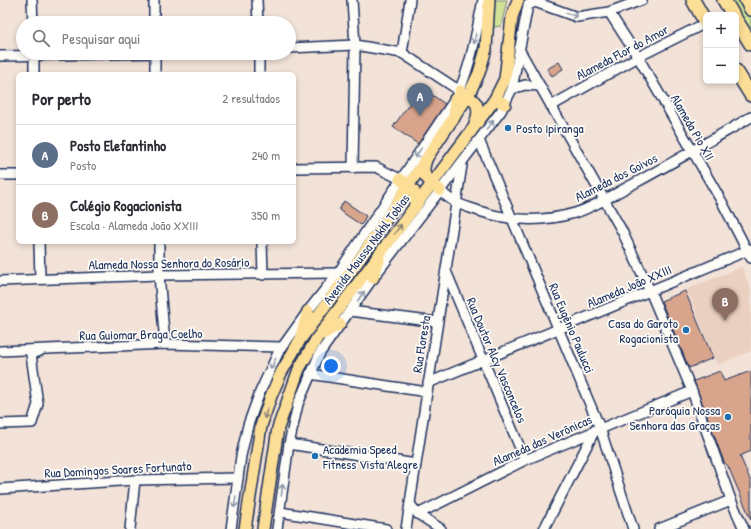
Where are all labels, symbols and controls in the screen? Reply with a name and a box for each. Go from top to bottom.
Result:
one-way arrow [566,12,579,19]
map controls [703,12,739,84]
button: + [703,12,739,48]
search box [16,16,296,60]
street label: Alameda Flor do Amor [573,20,671,84]
icon: search [30,27,52,49]
text: Pesquisar aqui [62,28,140,49]
one-way arrow [471,31,479,44]
button: − [703,48,739,84]
pin: A [407,83,433,116]
text: Por perto [32,87,91,110]
text: 2 resultados [222,89,280,107]
street label: Alameda Pio XII [667,91,719,163]
one-way arrow [486,119,494,130]
place label: Posto Ipiranga [516,119,584,137]
marker: Posto Ipiranga [503,123,513,133]
text: Posto Elefantinho [70,135,166,156]
text: A [42,146,48,164]
text: 240 m [251,146,280,164]
one-way arrow [414,147,422,158]
street label: Alameda dos Goivos [572,149,660,205]
text: Posto [70,156,96,174]
street label: Avenida Moussa Nakhl Tobias [319,190,413,308]
text: Colégio Rogacionista [70,195,181,216]
text: B [42,206,48,224]
text: 350 m [251,206,280,224]
text: Escola · Alameda João XXIII [70,216,198,234]
one-way arrow [394,224,402,235]
street label: Alameda Nossa Senhora do Rosário [88,253,250,273]
street label: Alameda João XXIII [584,260,674,312]
street label: Rua Eugênio Paulucci [545,280,599,376]
pin: B [712,288,738,321]
one-way arrow [357,290,365,301]
street label: Rua Doutor Alcy Vasconcelos [462,295,532,425]
street label: Rua Floresta [408,314,434,374]
place label: Casa do Garoto Rogacionista [608,314,678,347]
street label: Rua Guiomar Braga Coelho [79,324,203,344]
marker: Casa do Garoto Rogacionista [681,325,691,335]
your location [321,356,341,376]
one-way arrow [269,358,276,370]
place label: Paróquia Nossa Senhora das Graças [630,401,720,434]
one-way arrow [262,406,269,419]
street label: Alameda das Verônicas [490,410,594,470]
marker: Paróquia Nossa Senhora das Graças [723,412,733,422]
place label: Academia Speed Fitness Vista Alegre [322,440,418,473]
marker: Academia Speed Fitness Vista Alegre [310,451,320,461]
street label: Rua Domingos Soares Fortunato [44,456,192,482]
one-way arrow [278,484,286,497]
one-way arrow [231,495,239,508]

